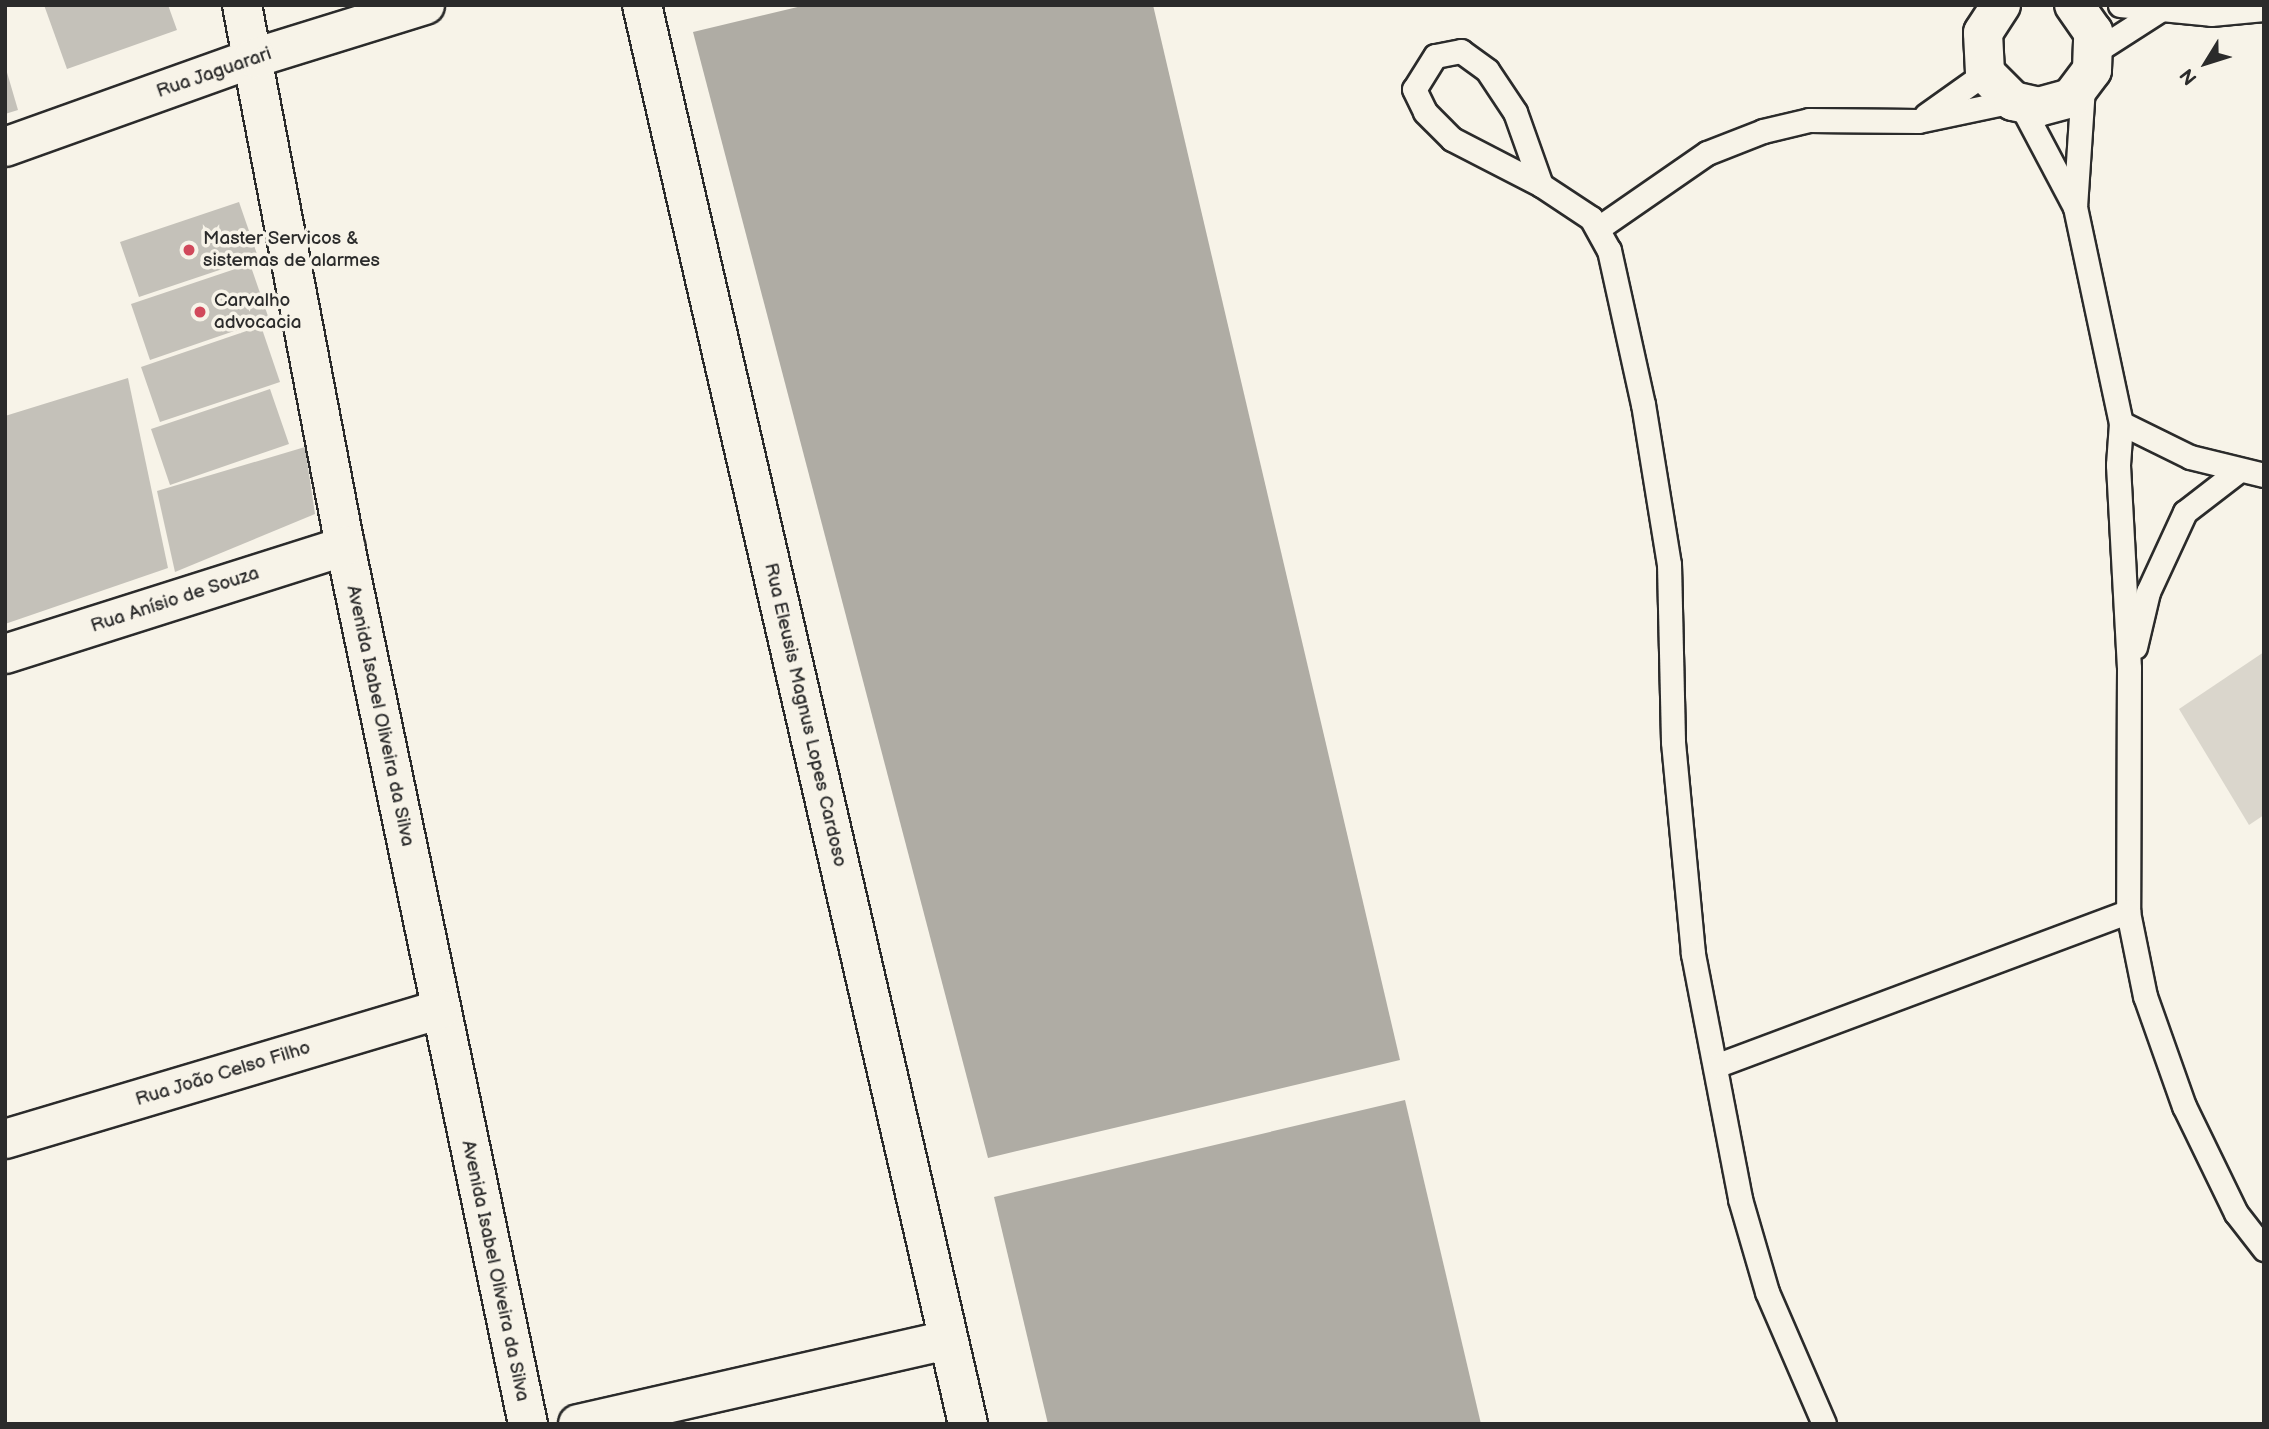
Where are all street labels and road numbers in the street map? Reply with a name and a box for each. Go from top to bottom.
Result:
street label: Rua Jaguarari [153,43,275,103]
street label: Rua Eleusis Magnus Lopes Cardoso [759,561,851,869]
street label: Rua Anísio de Souza [88,562,262,638]
street label: Avenida Isabel Oliveira da Silva [341,583,419,849]
street label: Rua João Celso Filho [132,1036,314,1112]
street label: Avenida Isabel Oliveira da Silva [456,1138,534,1404]

